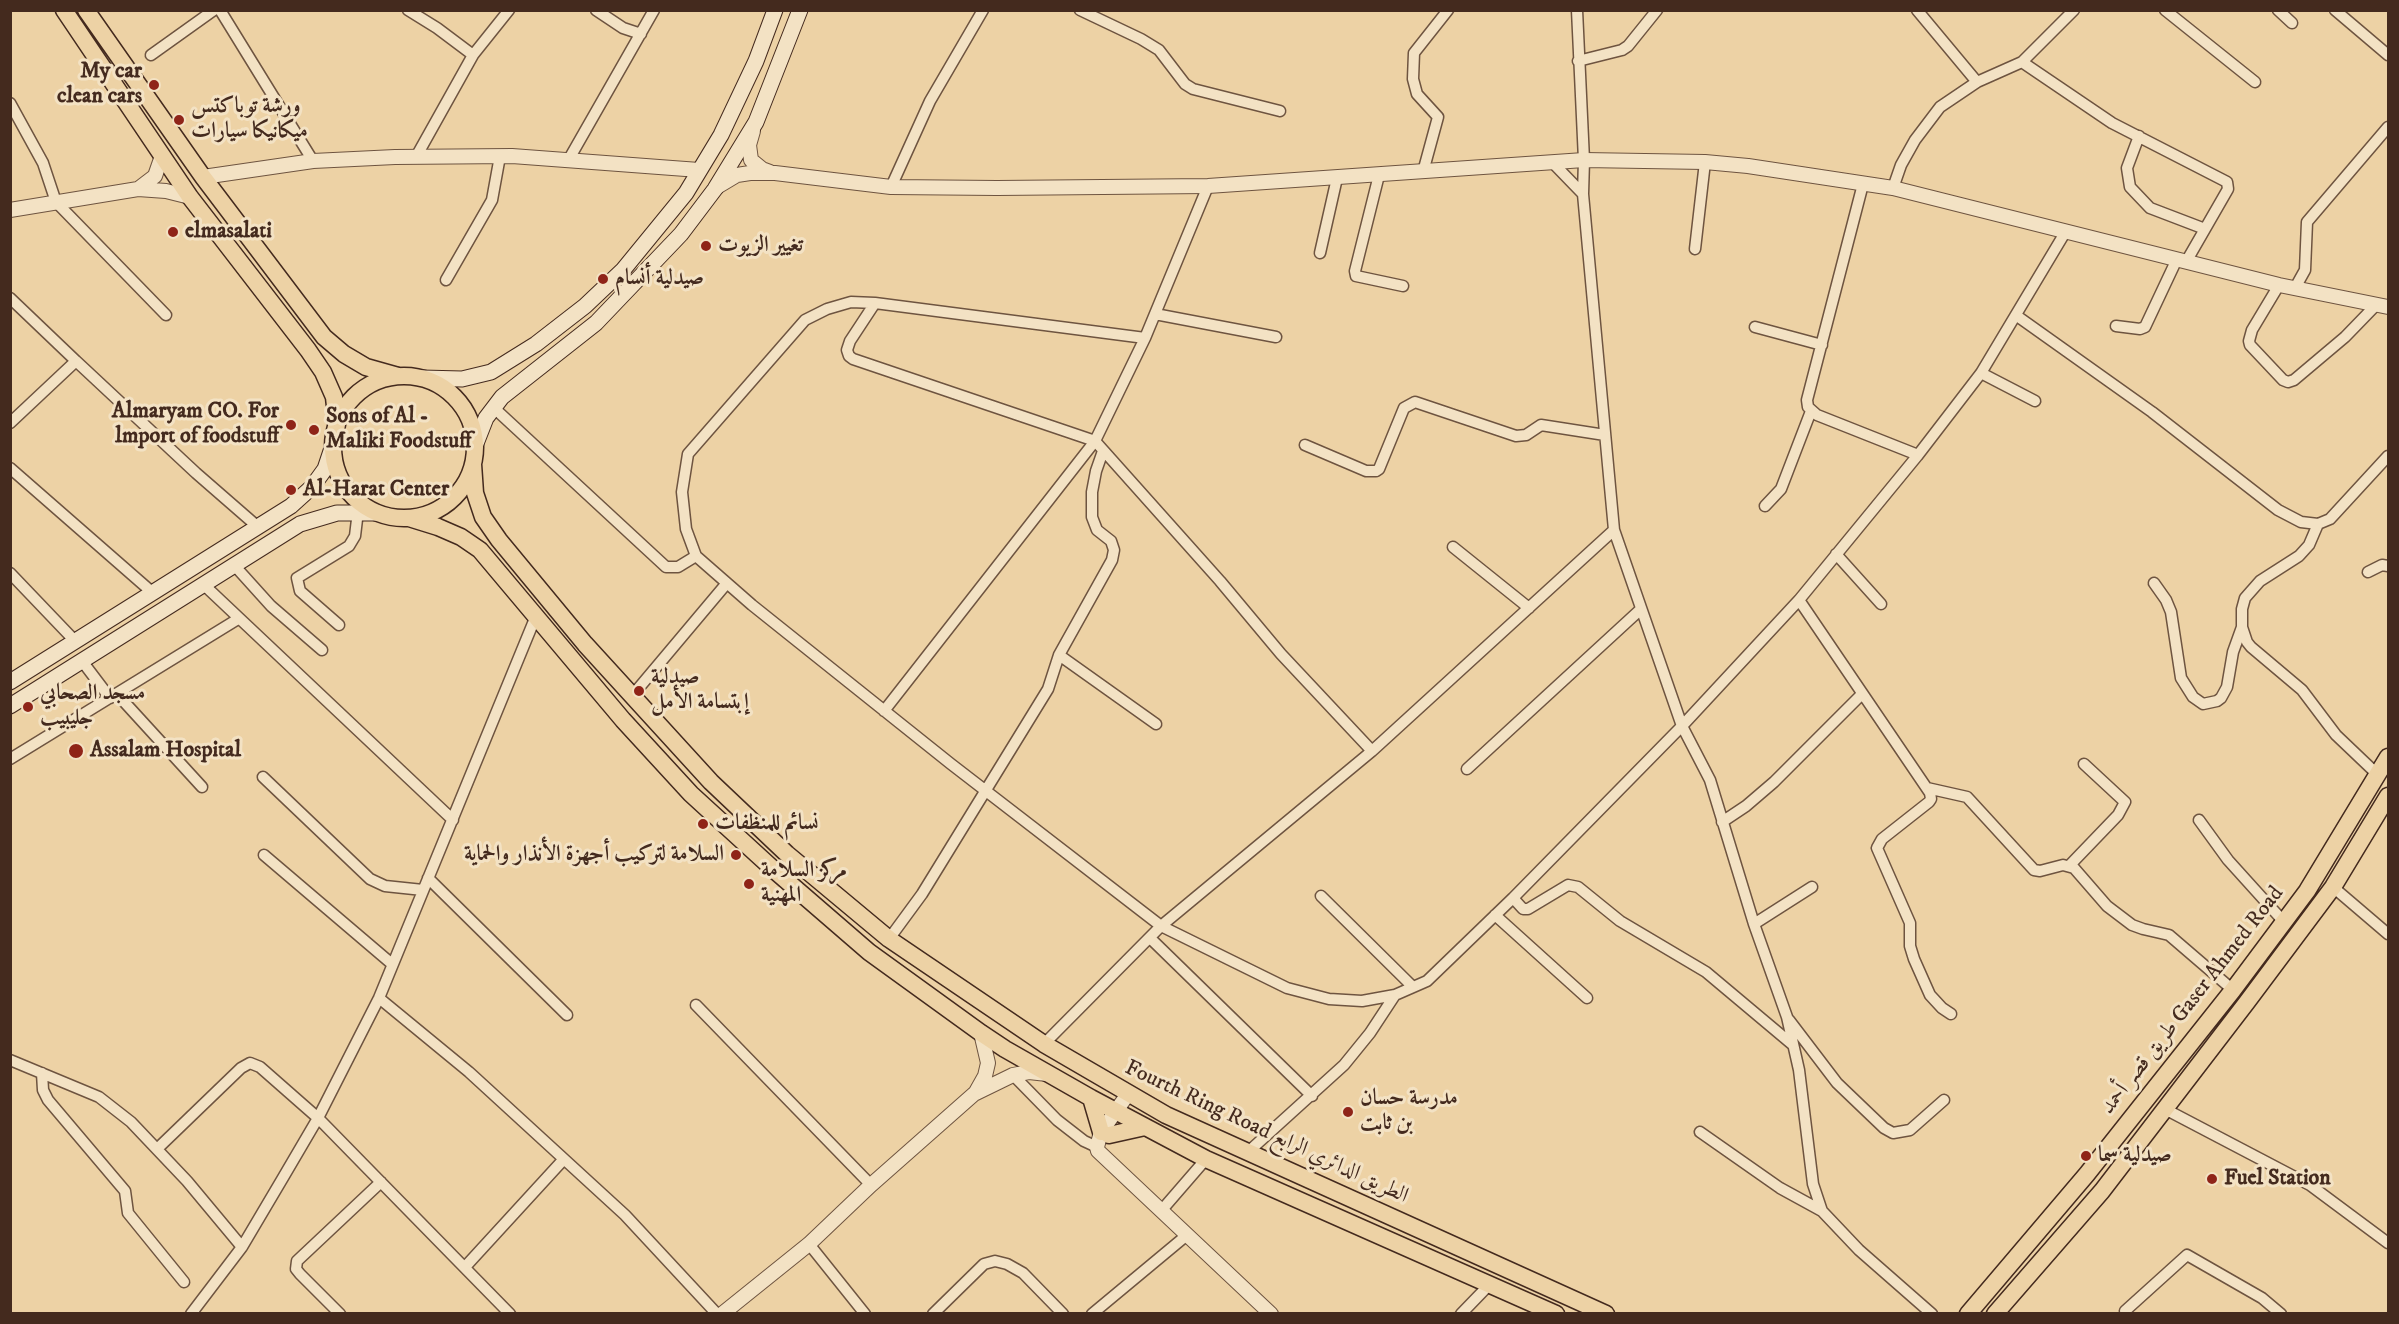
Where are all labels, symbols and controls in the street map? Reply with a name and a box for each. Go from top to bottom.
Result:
place label: My car clean cars [57,59,142,110]
marker: My car clean cars [147,78,161,92]
place label: ورشة توباكتس ميكانيكا سيارات [191,94,308,146]
marker: ورشة توباكتس ميكانيكا سيارات [172,113,186,127]
place label: elmasalati [185,219,272,245]
marker: elmasalati [166,225,180,239]
place label: تغيير الزيوت [718,233,803,259]
marker: تغيير الزيوت [699,239,713,253]
place label: صيدلية أنسام [615,266,704,292]
marker: صيدلية أنسام [596,272,610,286]
place label: Almaryam CO. For lmport of foodstuff [112,399,279,451]
place label: Sons of Al - Maliki Foodstuff [326,404,471,456]
marker: Almaryam CO. For lmport of foodstuff [284,418,298,432]
marker: Sons of Al - Maliki Foodstuff [307,423,321,437]
place label: Al-Harat Center [303,477,449,503]
marker: Al-Harat Center [284,483,298,497]
place label: صيدلية إبتسامة الأمل [651,665,749,716]
place label: مسجد الصحابي جليبيب [40,681,145,732]
marker: صيدلية إبتسامة الأمل [632,684,646,698]
marker: مسجد الصحابي جليبيب [21,700,35,714]
place label: Assalam Hospital [90,738,241,764]
marker: Assalam Hospital [67,742,85,760]
place label: نسائم للمنظفات [715,811,819,837]
marker: نسائم للمنظفات [696,817,710,831]
place label: السلامة لتركيب أجهزة الأنذار والحماية [464,842,724,868]
marker: السلامة لتركيب أجهزة الأنذار والحماية [729,848,743,862]
place label: مركز السلامة المهنية [761,858,847,909]
marker: مركز السلامة المهنية [742,877,756,891]
street label: طريق قصر أحمد Gaser Ahmed Road [2096,882,2290,1120]
street label: Fourth Ring Road الطريق الدائري الرابع [1120,1056,1412,1210]
place label: مدرسة حسان بن ثابت [1360,1086,1458,1138]
marker: مدرسة حسان بن ثابت [1341,1105,1355,1119]
place label: صيدلية سما [2098,1143,2172,1169]
marker: صيدلية سما [2079,1149,2093,1163]
place label: Fuel Station [2224,1166,2331,1192]
marker: Fuel Station [2205,1172,2219,1186]

